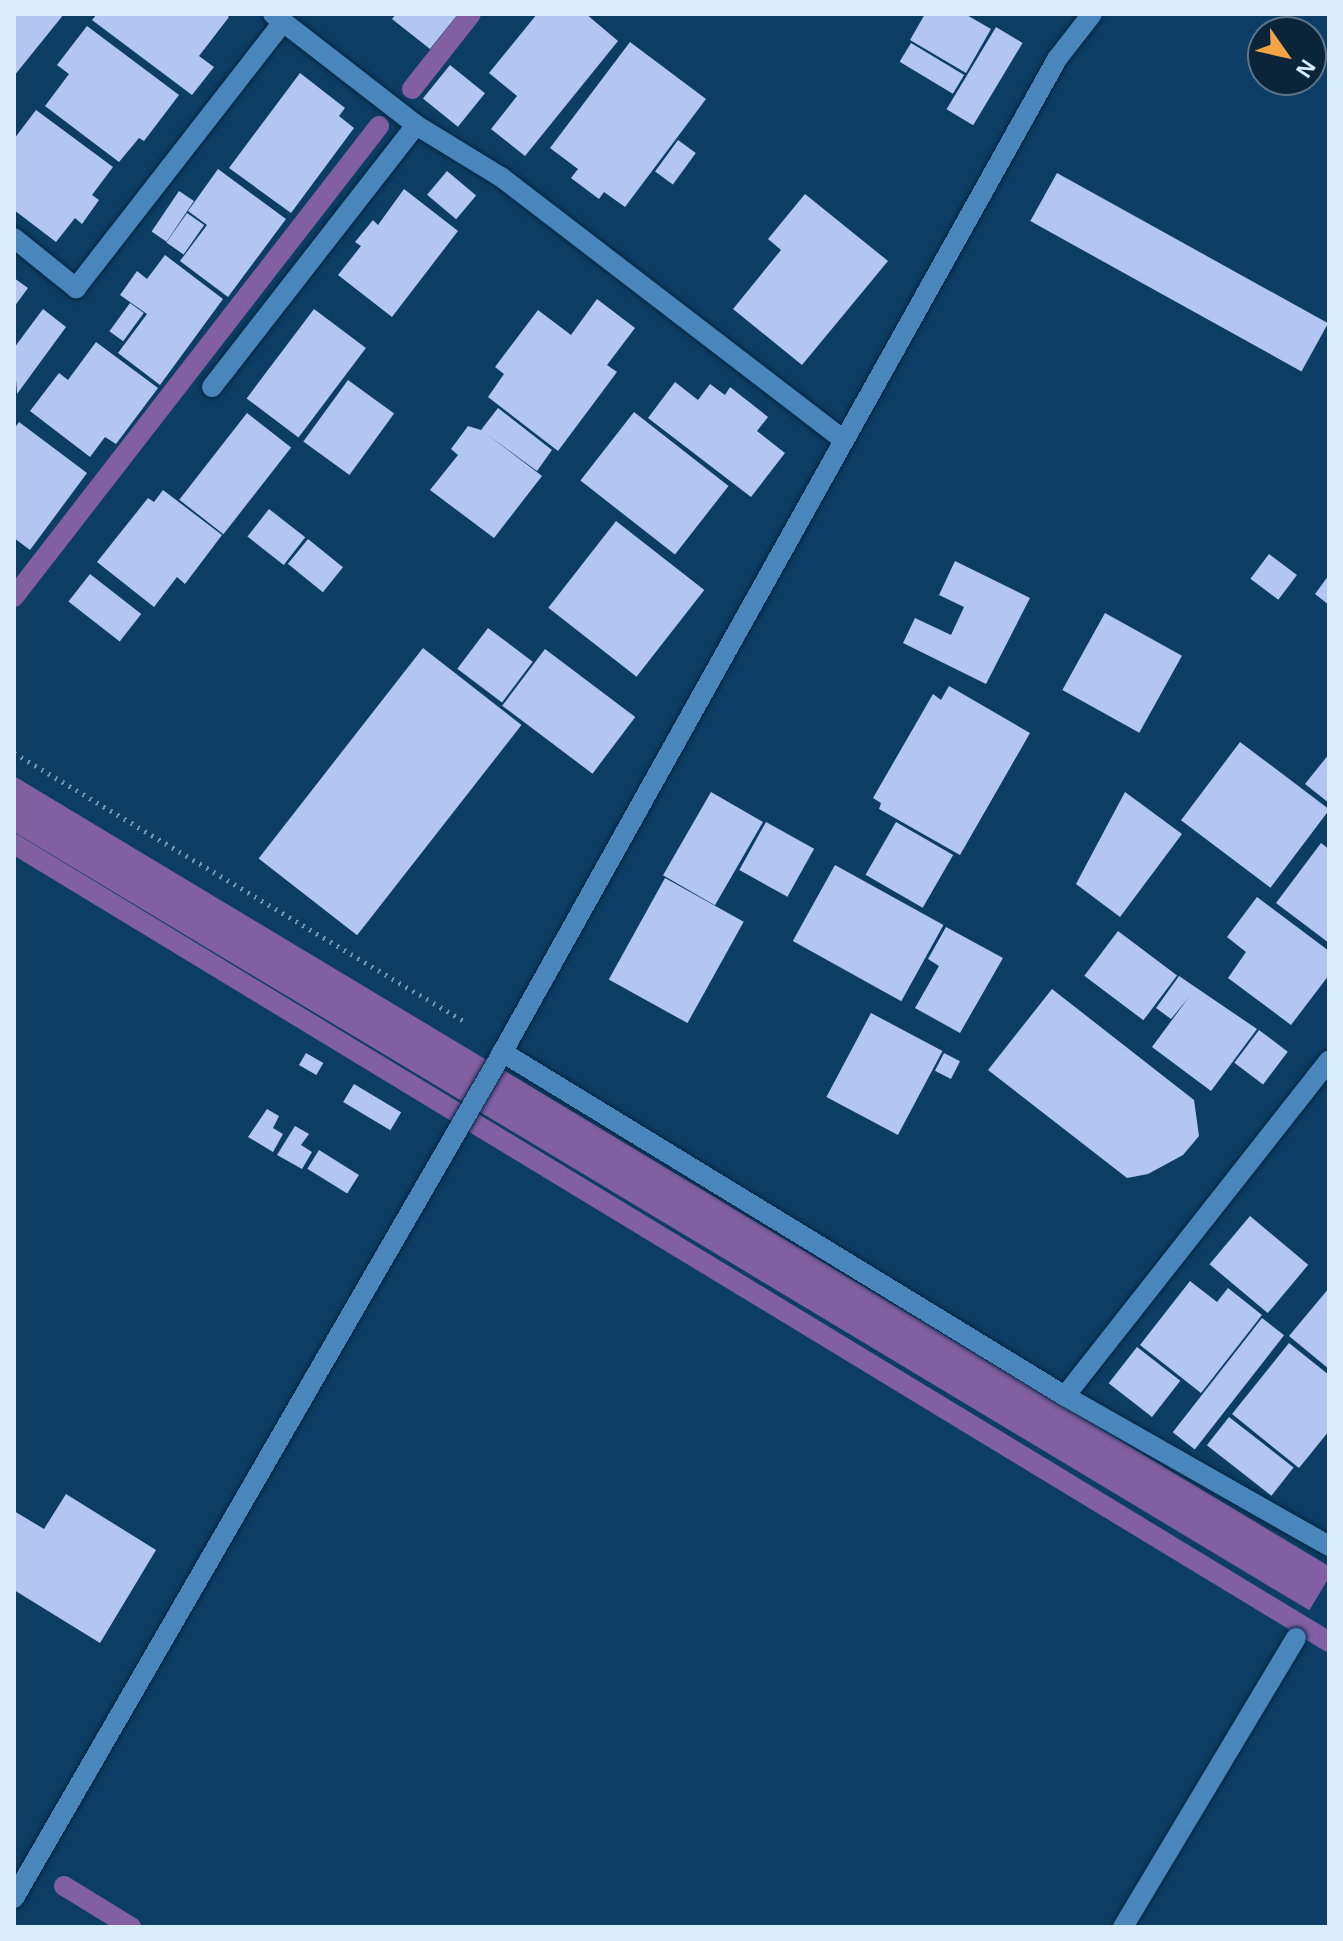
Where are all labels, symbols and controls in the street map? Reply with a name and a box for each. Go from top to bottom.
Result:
north arrow [1247,16,1327,96]
text: N [1291,55,1320,82]

